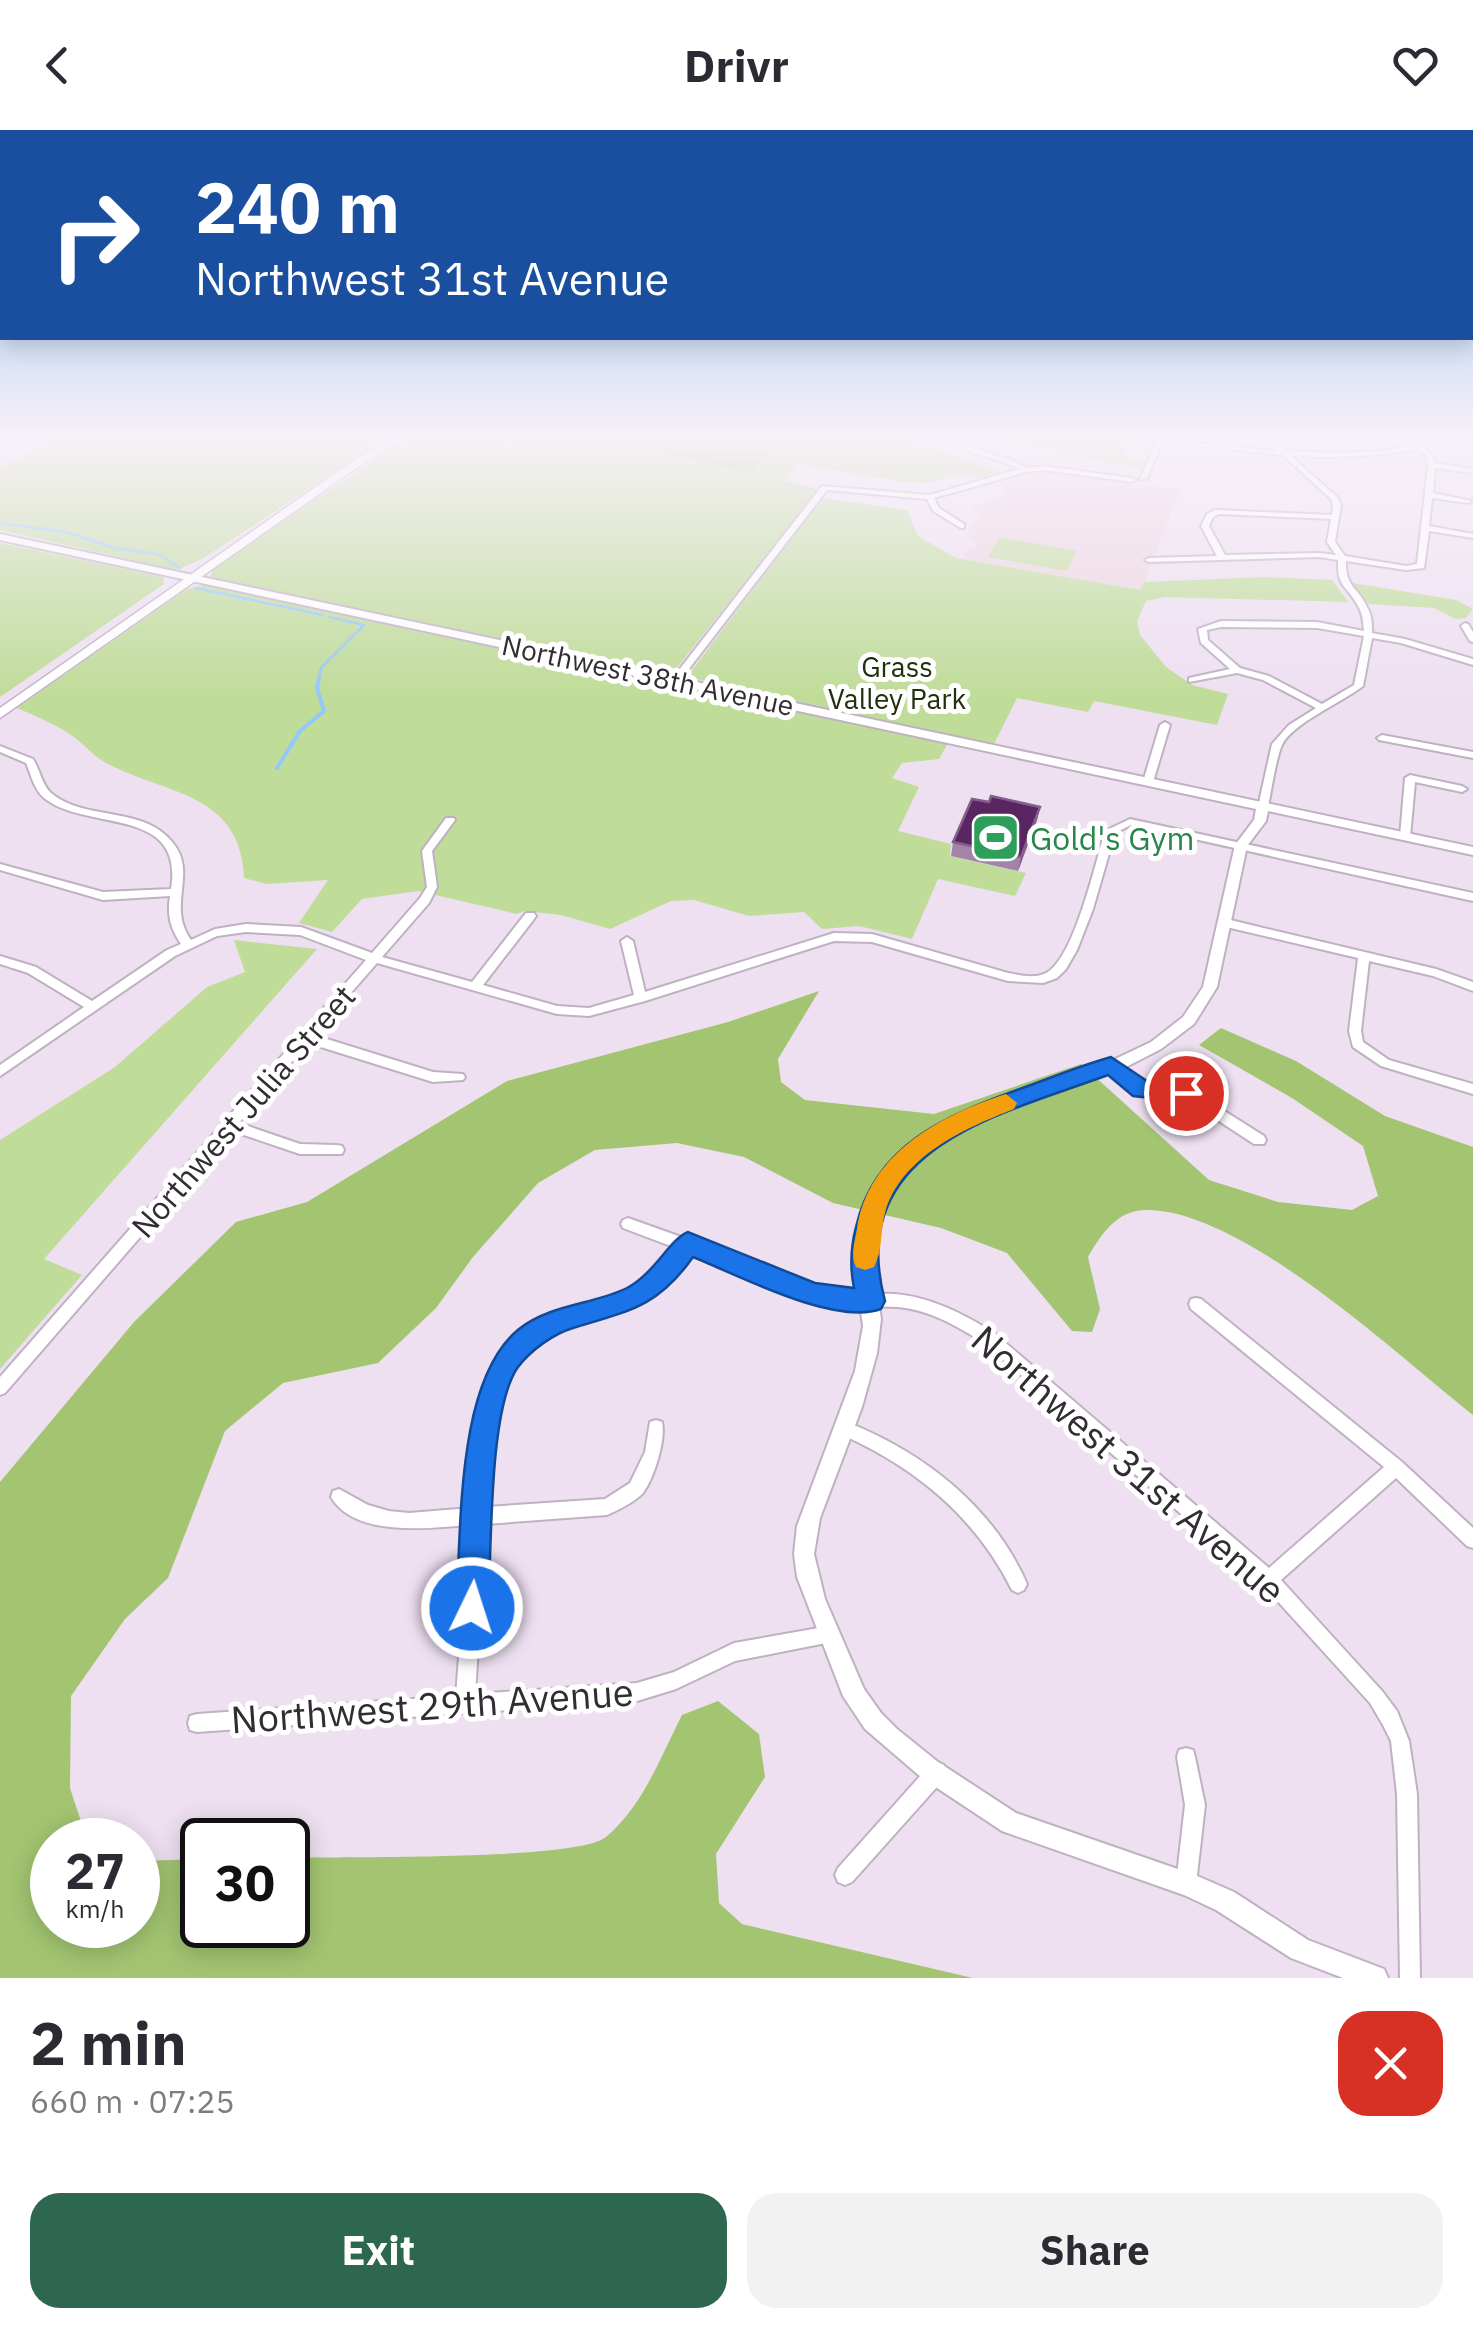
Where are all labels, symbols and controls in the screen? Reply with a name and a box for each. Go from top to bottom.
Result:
text: Drivr [684,36,789,94]
icon: back [30,38,85,93]
icon: heart [1388,38,1443,93]
text: 240 m [195,161,400,252]
icon: right [30,170,160,300]
text: Northwest 31st Avenue [195,249,669,307]
street label: Northwest 38th Avenue [499,626,797,724]
park label: Grass Valley Park [828,648,967,717]
sports icon: Gold's Gym [969,812,1021,864]
place label: Gold's Gym [1030,817,1194,859]
street label: Northwest Julia Street [122,976,364,1246]
pin [1144,1051,1229,1136]
icon: arrive [1159,1066,1214,1121]
street label: Northwest 31st Avenue [962,1314,1296,1614]
position arrow [420,1556,524,1660]
street label: Northwest 29th Avenue [229,1666,635,1744]
speed limit sign: 30 [180,1818,310,1948]
text: 27 [65,1838,125,1903]
text: km/h [66,1892,124,1925]
text: 2 min [30,2003,187,2082]
button: close [1338,2011,1443,2116]
text: 660 m · 07:25 [30,2080,235,2122]
button: Exit [30,2193,727,2308]
button: Share [747,2193,1443,2308]

